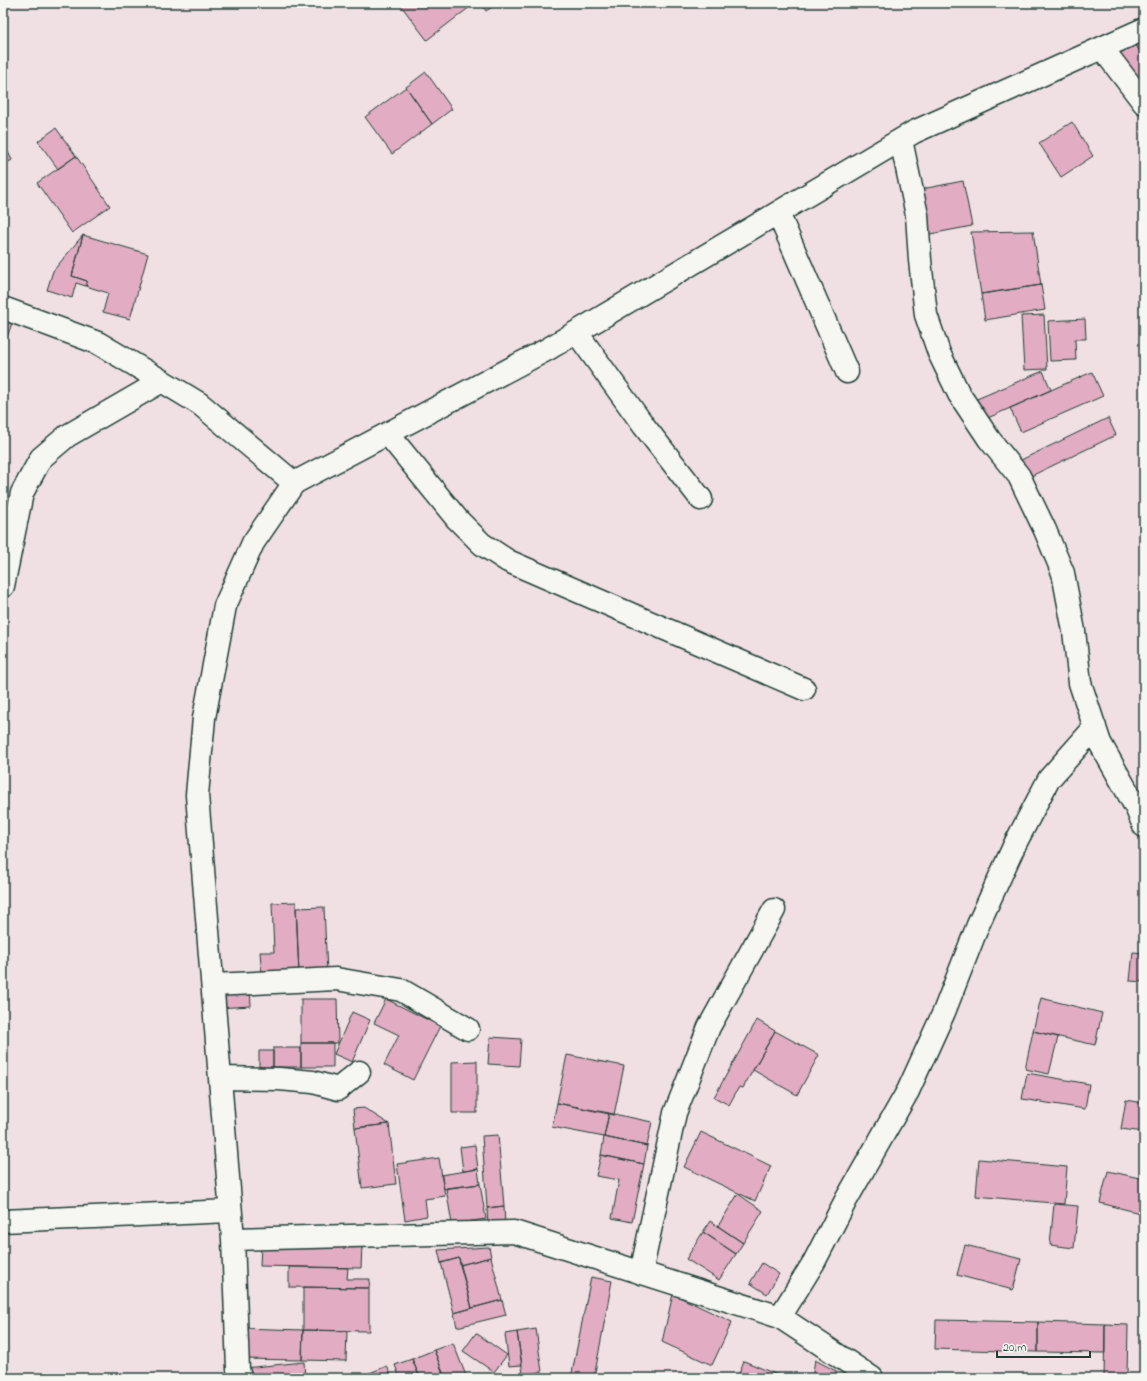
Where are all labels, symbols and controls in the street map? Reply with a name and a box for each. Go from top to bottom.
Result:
scale bar [997,1333,1090,1359]
text: 20 m [1003,1339,1026,1357]

